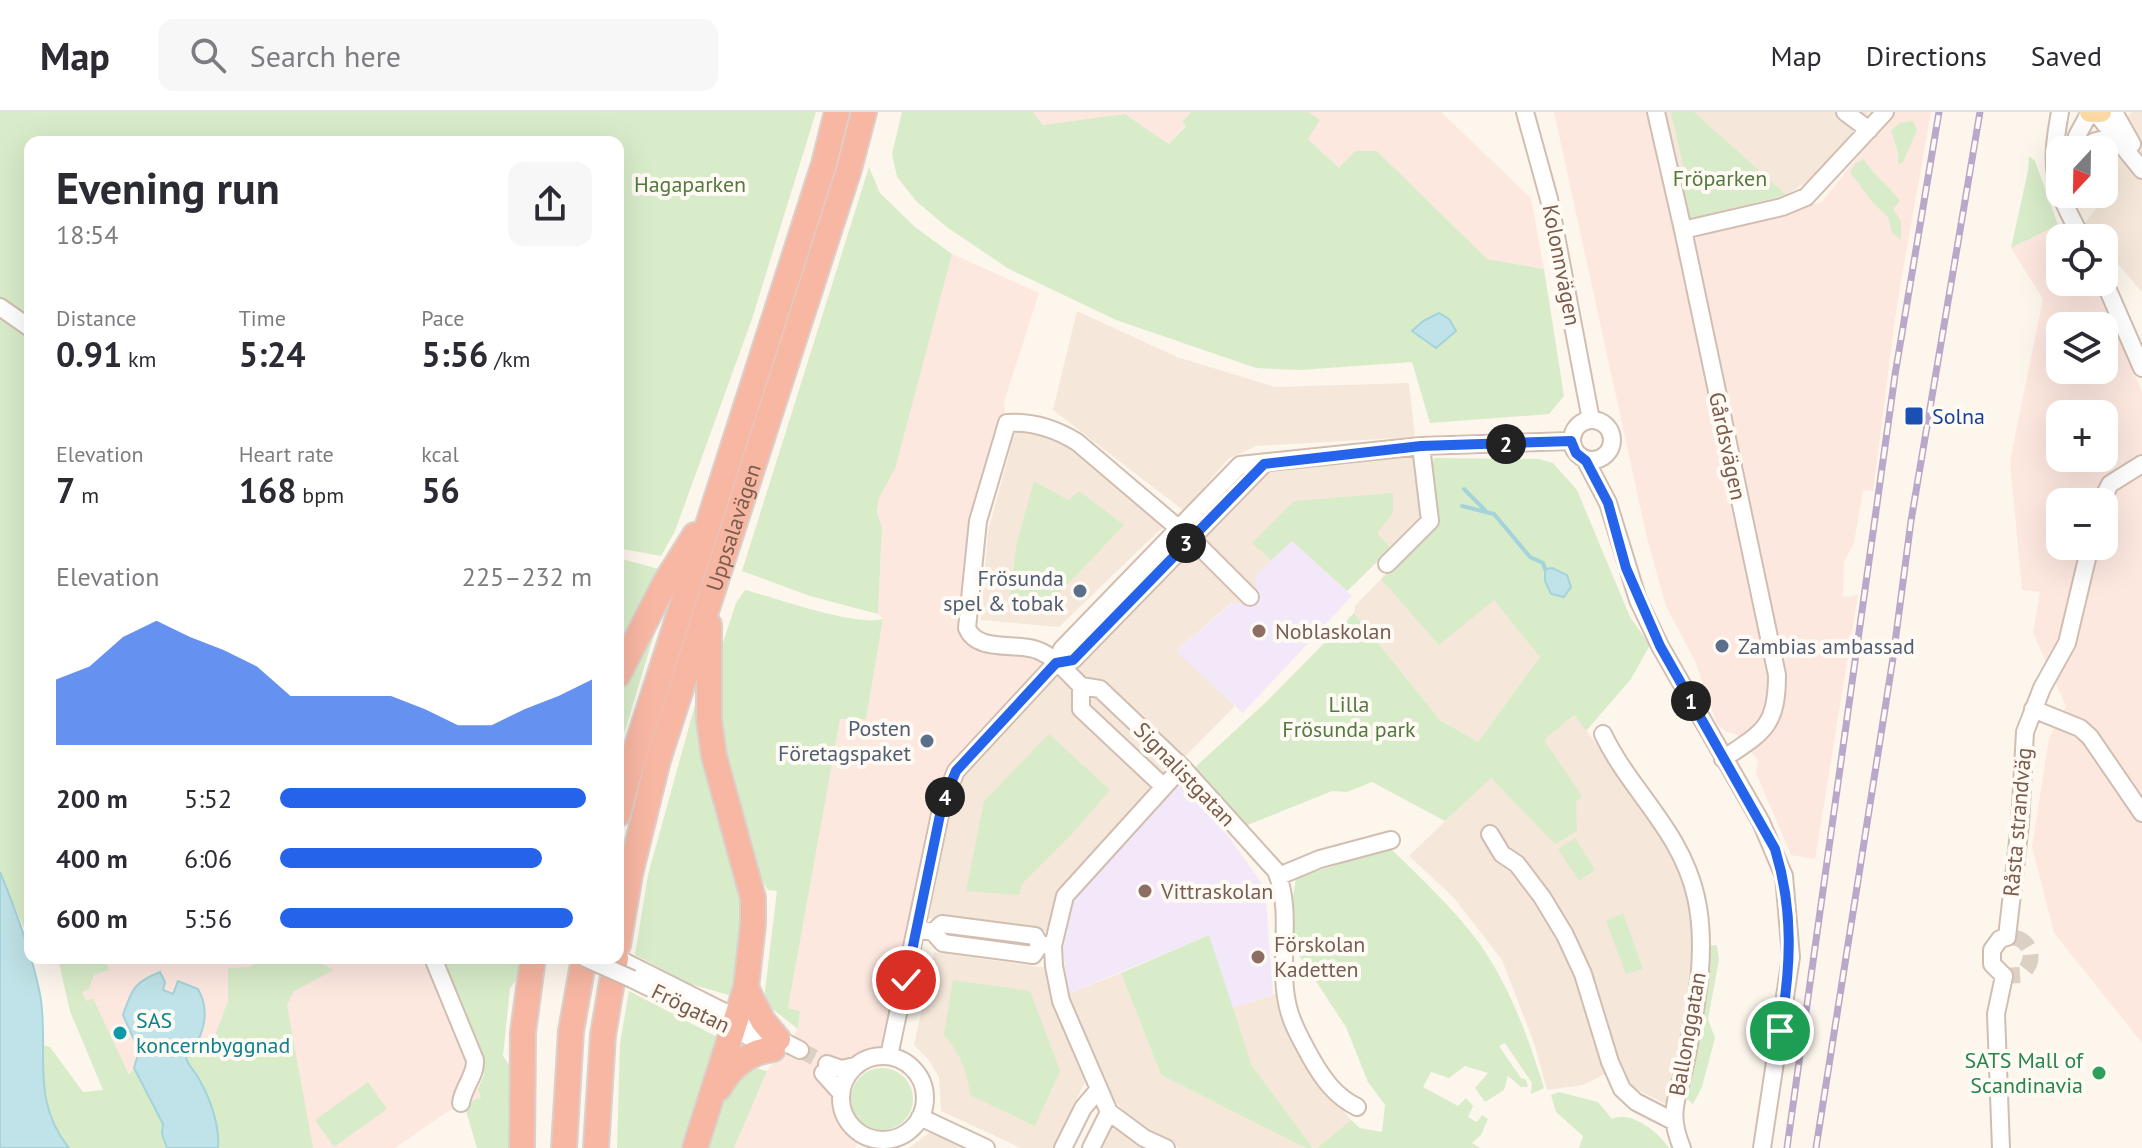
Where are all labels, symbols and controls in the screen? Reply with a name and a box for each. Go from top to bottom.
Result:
search box [158,19,718,91]
text: Map [40,31,110,80]
icon: search [186,33,230,77]
text: Search here [250,36,401,75]
text: Map [1771,37,1822,74]
text: Directions [1866,37,1987,74]
text: Saved [2031,37,2102,74]
north arrow [2046,136,2118,208]
map controls [2046,136,2118,560]
text: Evening run [56,159,280,216]
button: share [508,162,592,246]
park label: Fröparken [1673,164,1767,192]
park label: Hagaparken [634,170,746,198]
street label: Kolonnvägen [1537,202,1587,328]
text: 18:54 [56,218,118,251]
button: locate [2046,224,2118,296]
text: Distance [56,304,137,332]
text: Time [239,304,286,332]
text: Pace [421,304,464,332]
button: layers [2046,312,2118,384]
text: 0.91 [56,332,122,376]
text: 5:24 [239,332,306,376]
text: 5:56 [421,332,488,376]
text: km [122,345,156,373]
text: /km [488,345,530,373]
street label: Gårdsvägen [1703,390,1753,502]
button: + [2046,400,2118,472]
place label: Solna [1932,402,1985,430]
marker: Solna [1903,405,1925,427]
pin: 2 [1486,424,1526,464]
text: 2 [1500,430,1512,458]
text: Elevation [56,440,144,468]
text: Heart rate [239,440,334,468]
text: kcal [421,440,459,468]
street label: Uppsalavägen [700,460,767,595]
text: 7 [56,468,75,512]
text: 168 [239,468,297,512]
text: 56 [421,468,460,512]
text: m [75,481,99,509]
text: bpm [297,481,344,509]
button: − [2046,488,2118,560]
pin: 3 [1166,523,1206,563]
text: 3 [1180,529,1192,557]
text: Elevation [56,560,160,593]
text: 225–232 m [462,560,592,593]
place label: Frösunda spel & tobak [943,564,1064,617]
marker: Frösunda spel & tobak [1071,582,1089,600]
place label: Noblaskolan [1275,617,1392,645]
marker: Noblaskolan [1250,622,1268,640]
place label: Zambias ambassad [1738,632,1915,660]
marker: Zambias ambassad [1713,637,1731,655]
pin: 1 [1671,681,1711,721]
text: 1 [1685,687,1697,715]
park label: Lilla Frösunda park [1282,690,1416,743]
place label: Posten Företagspaket [778,714,912,767]
street label: Signalistgatan [1128,716,1242,832]
marker: Posten Företagspaket [918,732,936,750]
street label: Råsta strandväg [1997,746,2037,898]
pin: 4 [925,777,965,817]
text: 200 m [56,782,128,815]
text: 5:52 [184,782,232,815]
text: 4 [939,783,951,811]
text: 400 m [56,842,128,875]
text: 6:06 [184,842,232,875]
place label: Vittraskolan [1160,877,1273,905]
marker: Vittraskolan [1136,882,1154,900]
text: 600 m [56,902,128,935]
text: 5:56 [184,902,232,935]
place label: Förskolan Kadetten [1274,930,1365,983]
pin [872,946,940,1014]
marker: Förskolan Kadetten [1249,948,1267,966]
icon: check [884,958,928,1002]
street label: Ballonggatan [1662,970,1712,1098]
street label: Frögatan [647,977,735,1039]
pin [1746,997,1814,1065]
place label: SAS koncernbyggnad [136,1006,290,1059]
icon: arrive [1758,1009,1802,1053]
marker: SAS koncernbyggnad [111,1024,129,1042]
place label: SATS Mall of Scandinavia [1965,1046,2084,1099]
marker: SATS Mall of Scandinavia [2090,1064,2108,1082]

